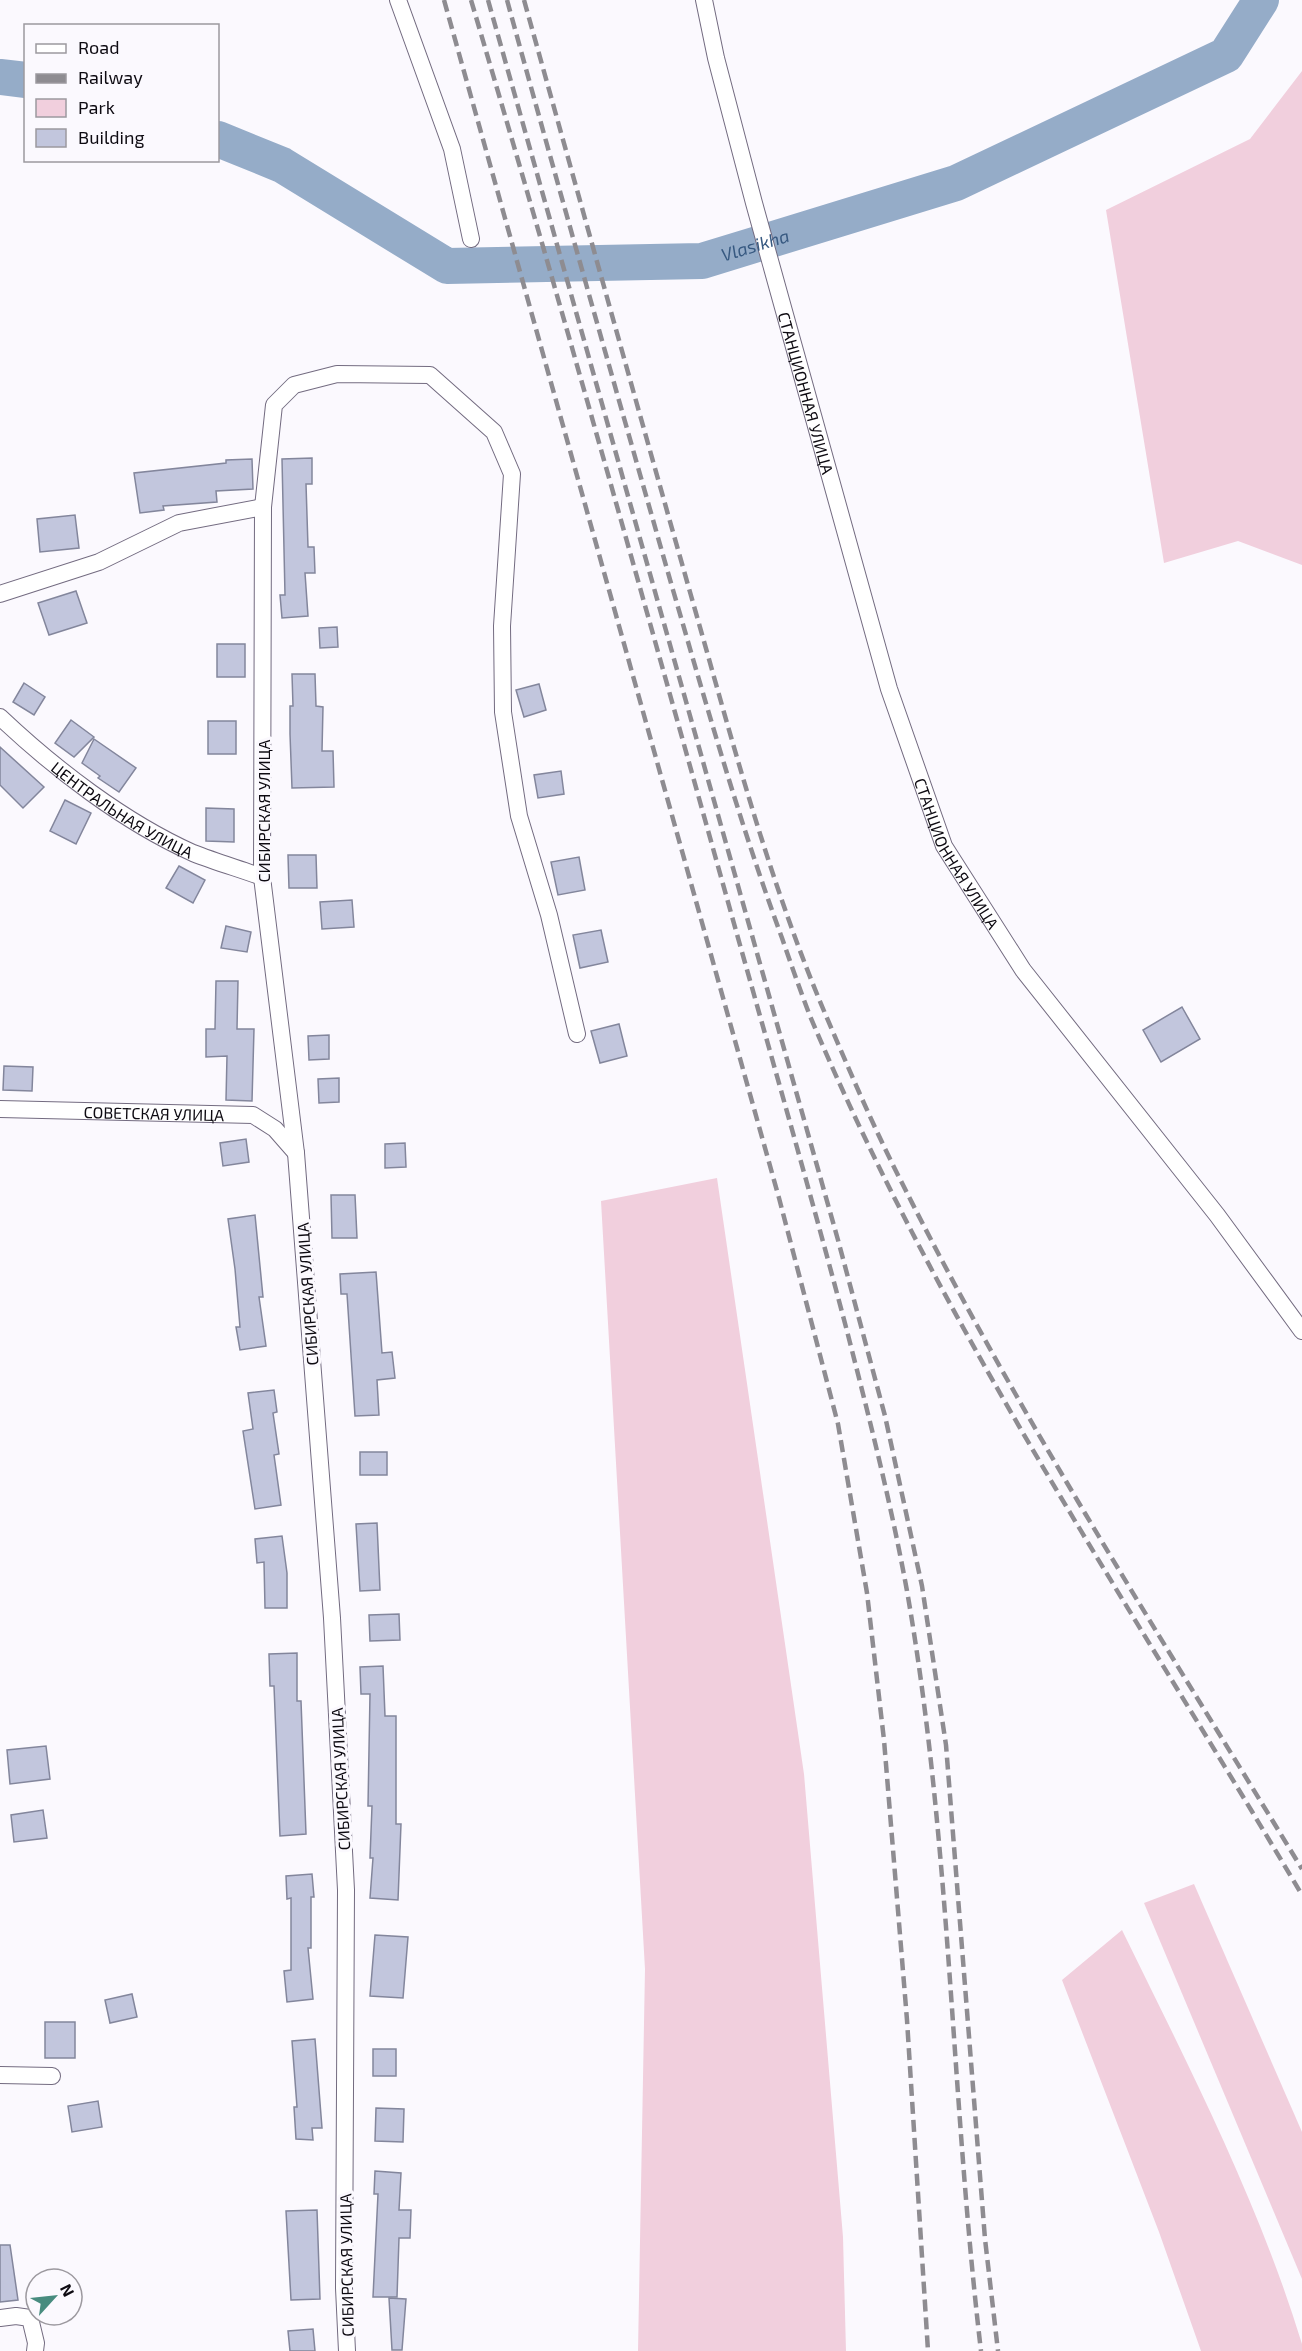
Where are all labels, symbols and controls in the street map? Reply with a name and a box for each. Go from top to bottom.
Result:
legend [24,24,219,162]
text: Road [78,36,119,58]
text: Railway [78,66,143,88]
text: Park [78,96,115,118]
text: Building [78,126,145,148]
water label: Vlasikha [718,224,792,266]
street label: СТАНЦИОННАЯ УЛИЦА [775,309,838,476]
street label: СИБИРСКАЯ УЛИЦА [254,739,273,883]
street label: ЦЕНТРАЛЬНАЯ УЛИЦА [48,757,196,861]
street label: СТАНЦИОННАЯ УЛИЦА [911,775,1004,932]
street label: СОВЕТСКАЯ УЛИЦА [83,1101,224,1124]
street label: СИБИРСКАЯ УЛИЦА [293,1222,321,1366]
street label: СИБИРСКАЯ УЛИЦА [327,1707,353,1851]
street label: СИБИРСКАЯ УЛИЦА [335,2193,357,2337]
north arrow [24,2267,84,2327]
text: N [57,2280,79,2299]

